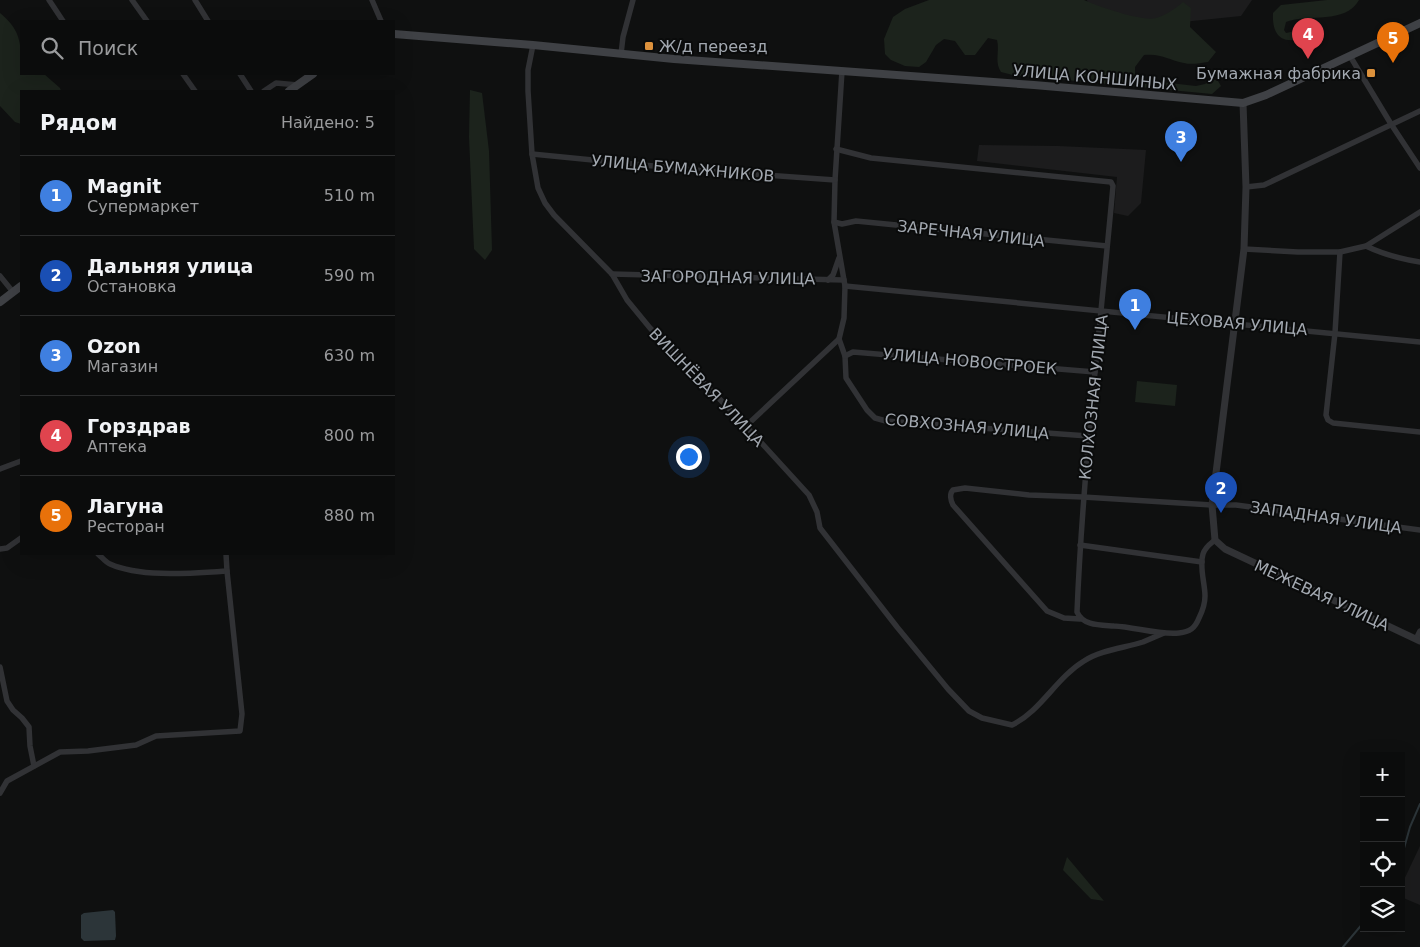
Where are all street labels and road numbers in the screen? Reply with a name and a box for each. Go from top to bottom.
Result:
street label: УЛИЦА КОНШИНЫХ [1012,61,1178,94]
street label: УЛИЦА БУМАЖНИКОВ [591,151,775,186]
street label: ЗАРЕЧНАЯ УЛИЦА [896,216,1046,251]
street label: ЗАГОРОДНАЯ УЛИЦА [641,266,815,289]
street label: ЦЕХОВАЯ УЛИЦА [1166,308,1308,339]
street label: КОЛХОЗНАЯ УЛИЦА [1075,313,1112,481]
street label: ВИШНЁВАЯ УЛИЦА [645,324,768,451]
street label: УЛИЦА НОВОСТРОЕК [882,344,1059,379]
street label: СОВХОЗНАЯ УЛИЦА [884,410,1050,443]
street label: ЗАПАДНАЯ УЛИЦА [1249,497,1403,538]
street label: МЕЖЕВАЯ УЛИЦА [1251,556,1392,635]

